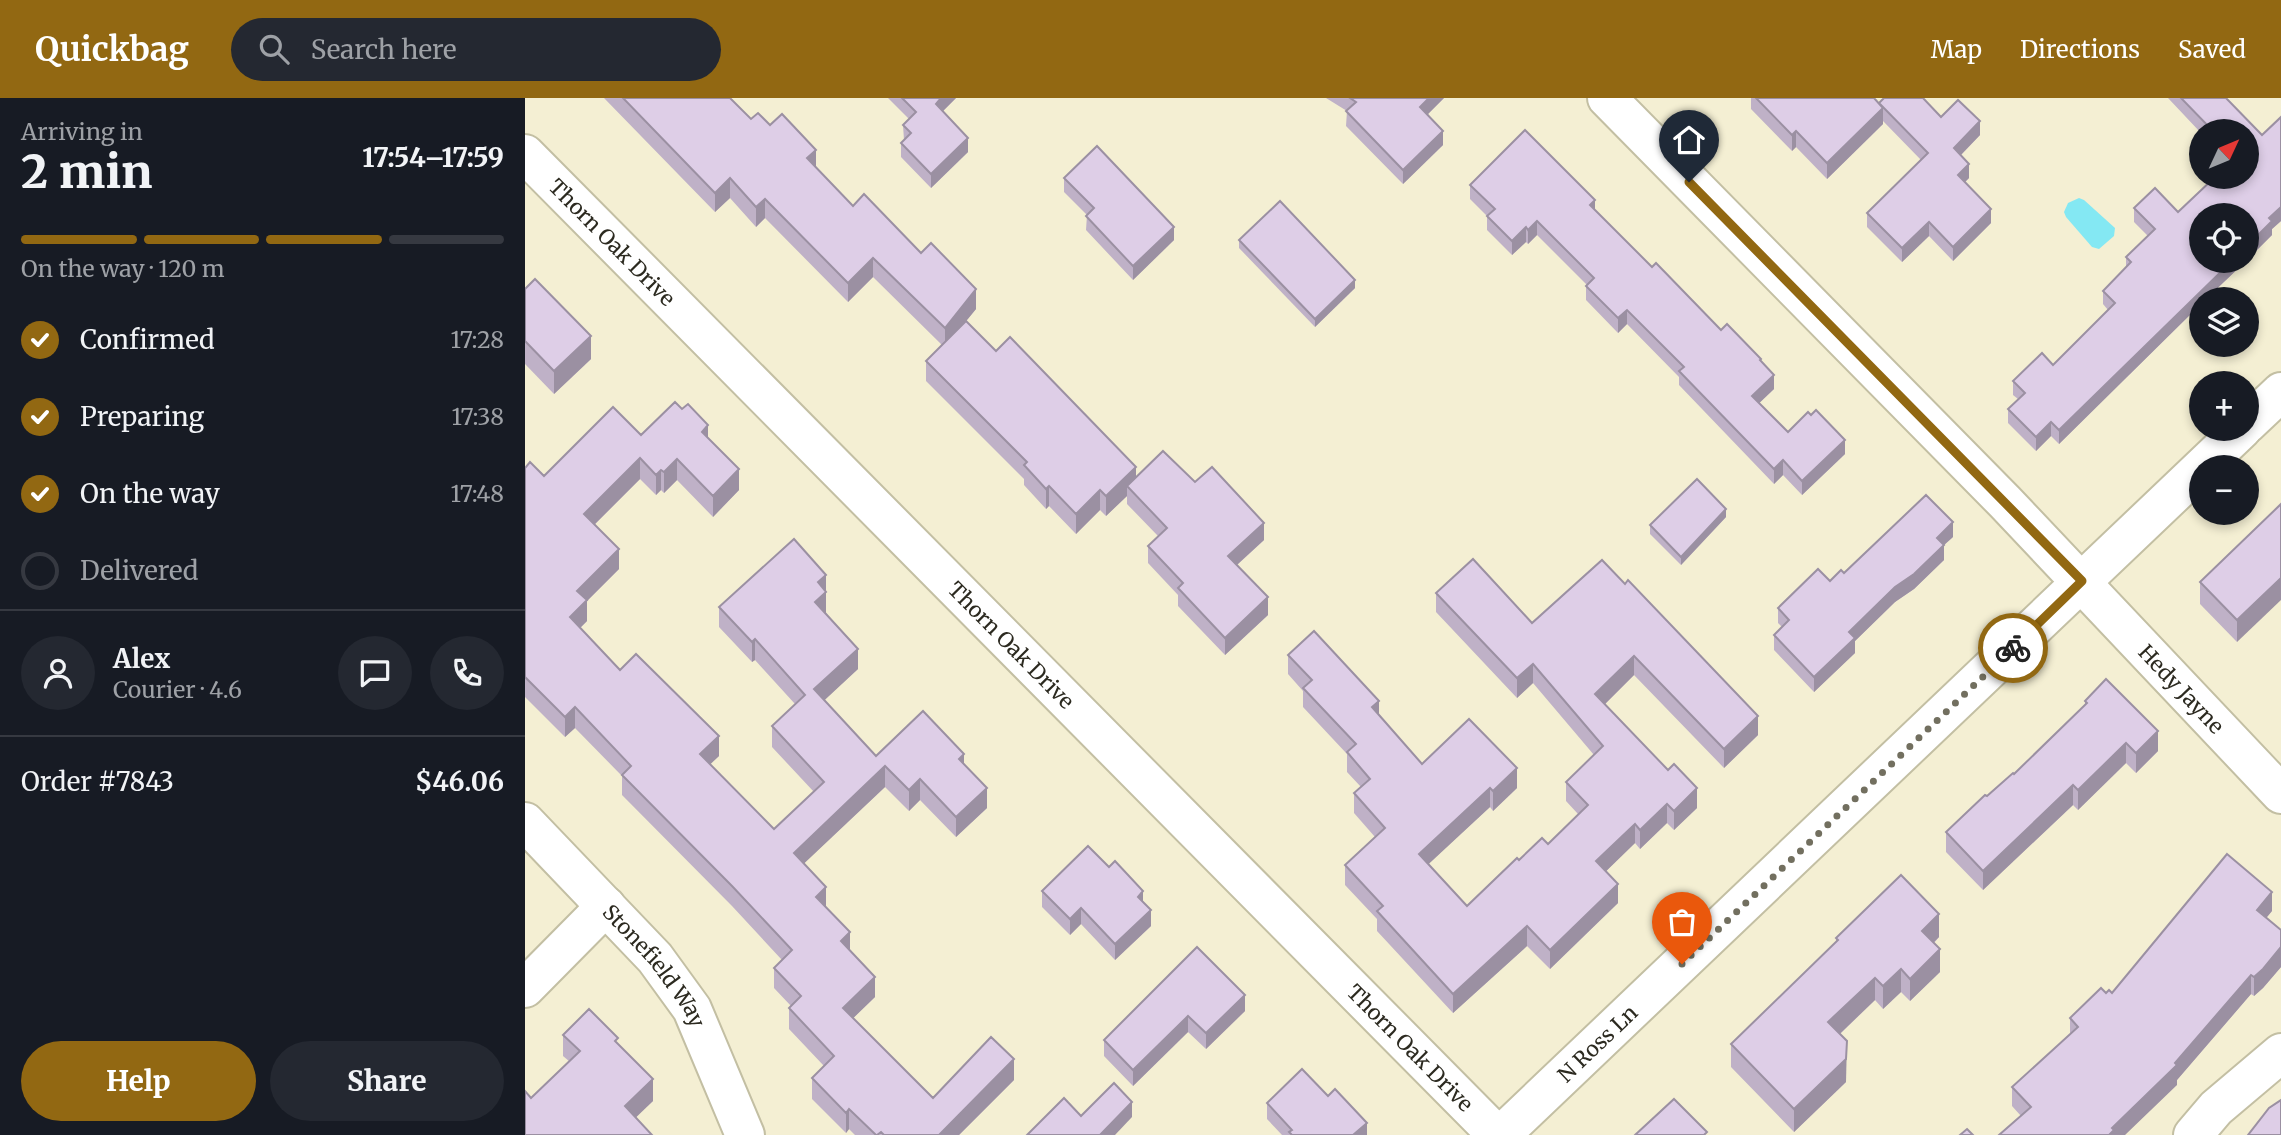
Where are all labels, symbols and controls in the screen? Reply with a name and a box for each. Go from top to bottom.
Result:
search box [231,18,721,81]
text: Quickbag [35,29,189,70]
icon: search [255,30,293,68]
text: Search here [311,33,457,66]
text: Map [1931,34,1982,65]
text: Directions [2020,34,2140,65]
text: Saved [2178,34,2246,65]
pin [1659,110,1719,182]
text: Arriving in [21,117,143,146]
north arrow [2189,119,2259,189]
map controls [2189,119,2259,525]
icon: home [1670,121,1708,159]
text: 17:54–17:59 [362,141,504,174]
text: 2 min [21,143,153,201]
street label: Thorn Oak Drive [543,173,681,311]
button: locate [2189,203,2259,273]
text: On the way · 120 m [21,254,225,283]
button: layers [2189,287,2259,357]
icon: check [21,321,59,359]
text: Confirmed [80,323,215,356]
text: 17:28 [451,325,504,354]
button: + [2189,371,2259,441]
icon: check [21,398,59,436]
text: Preparing [80,400,204,433]
text: 17:38 [451,402,504,431]
button: − [2189,455,2259,525]
icon: check [21,475,59,513]
text: On the way [80,477,220,510]
text: 17:48 [451,479,504,508]
text: Delivered [80,554,199,587]
street label: Thorn Oak Drive [942,576,1080,714]
courier [1978,613,2048,683]
icon: bike [1994,629,2032,667]
button: person [21,636,95,710]
button: chat [338,636,412,710]
button: phone [430,636,504,710]
street label: Hedy Jayne [2133,638,2230,739]
text: Alex [113,642,170,675]
text: Courier · 4.6 [113,675,242,704]
text: Order #7843 [21,765,174,798]
text: $46.06 [415,765,504,798]
pin [1652,892,1712,964]
street label: Stonefield Way [597,899,712,1032]
icon: bag [1663,903,1701,941]
street label: Thorn Oak Drive [1342,978,1479,1117]
street label: N Ross Ln [1552,999,1643,1088]
button: Help [21,1041,256,1121]
button: Share [270,1041,504,1121]

